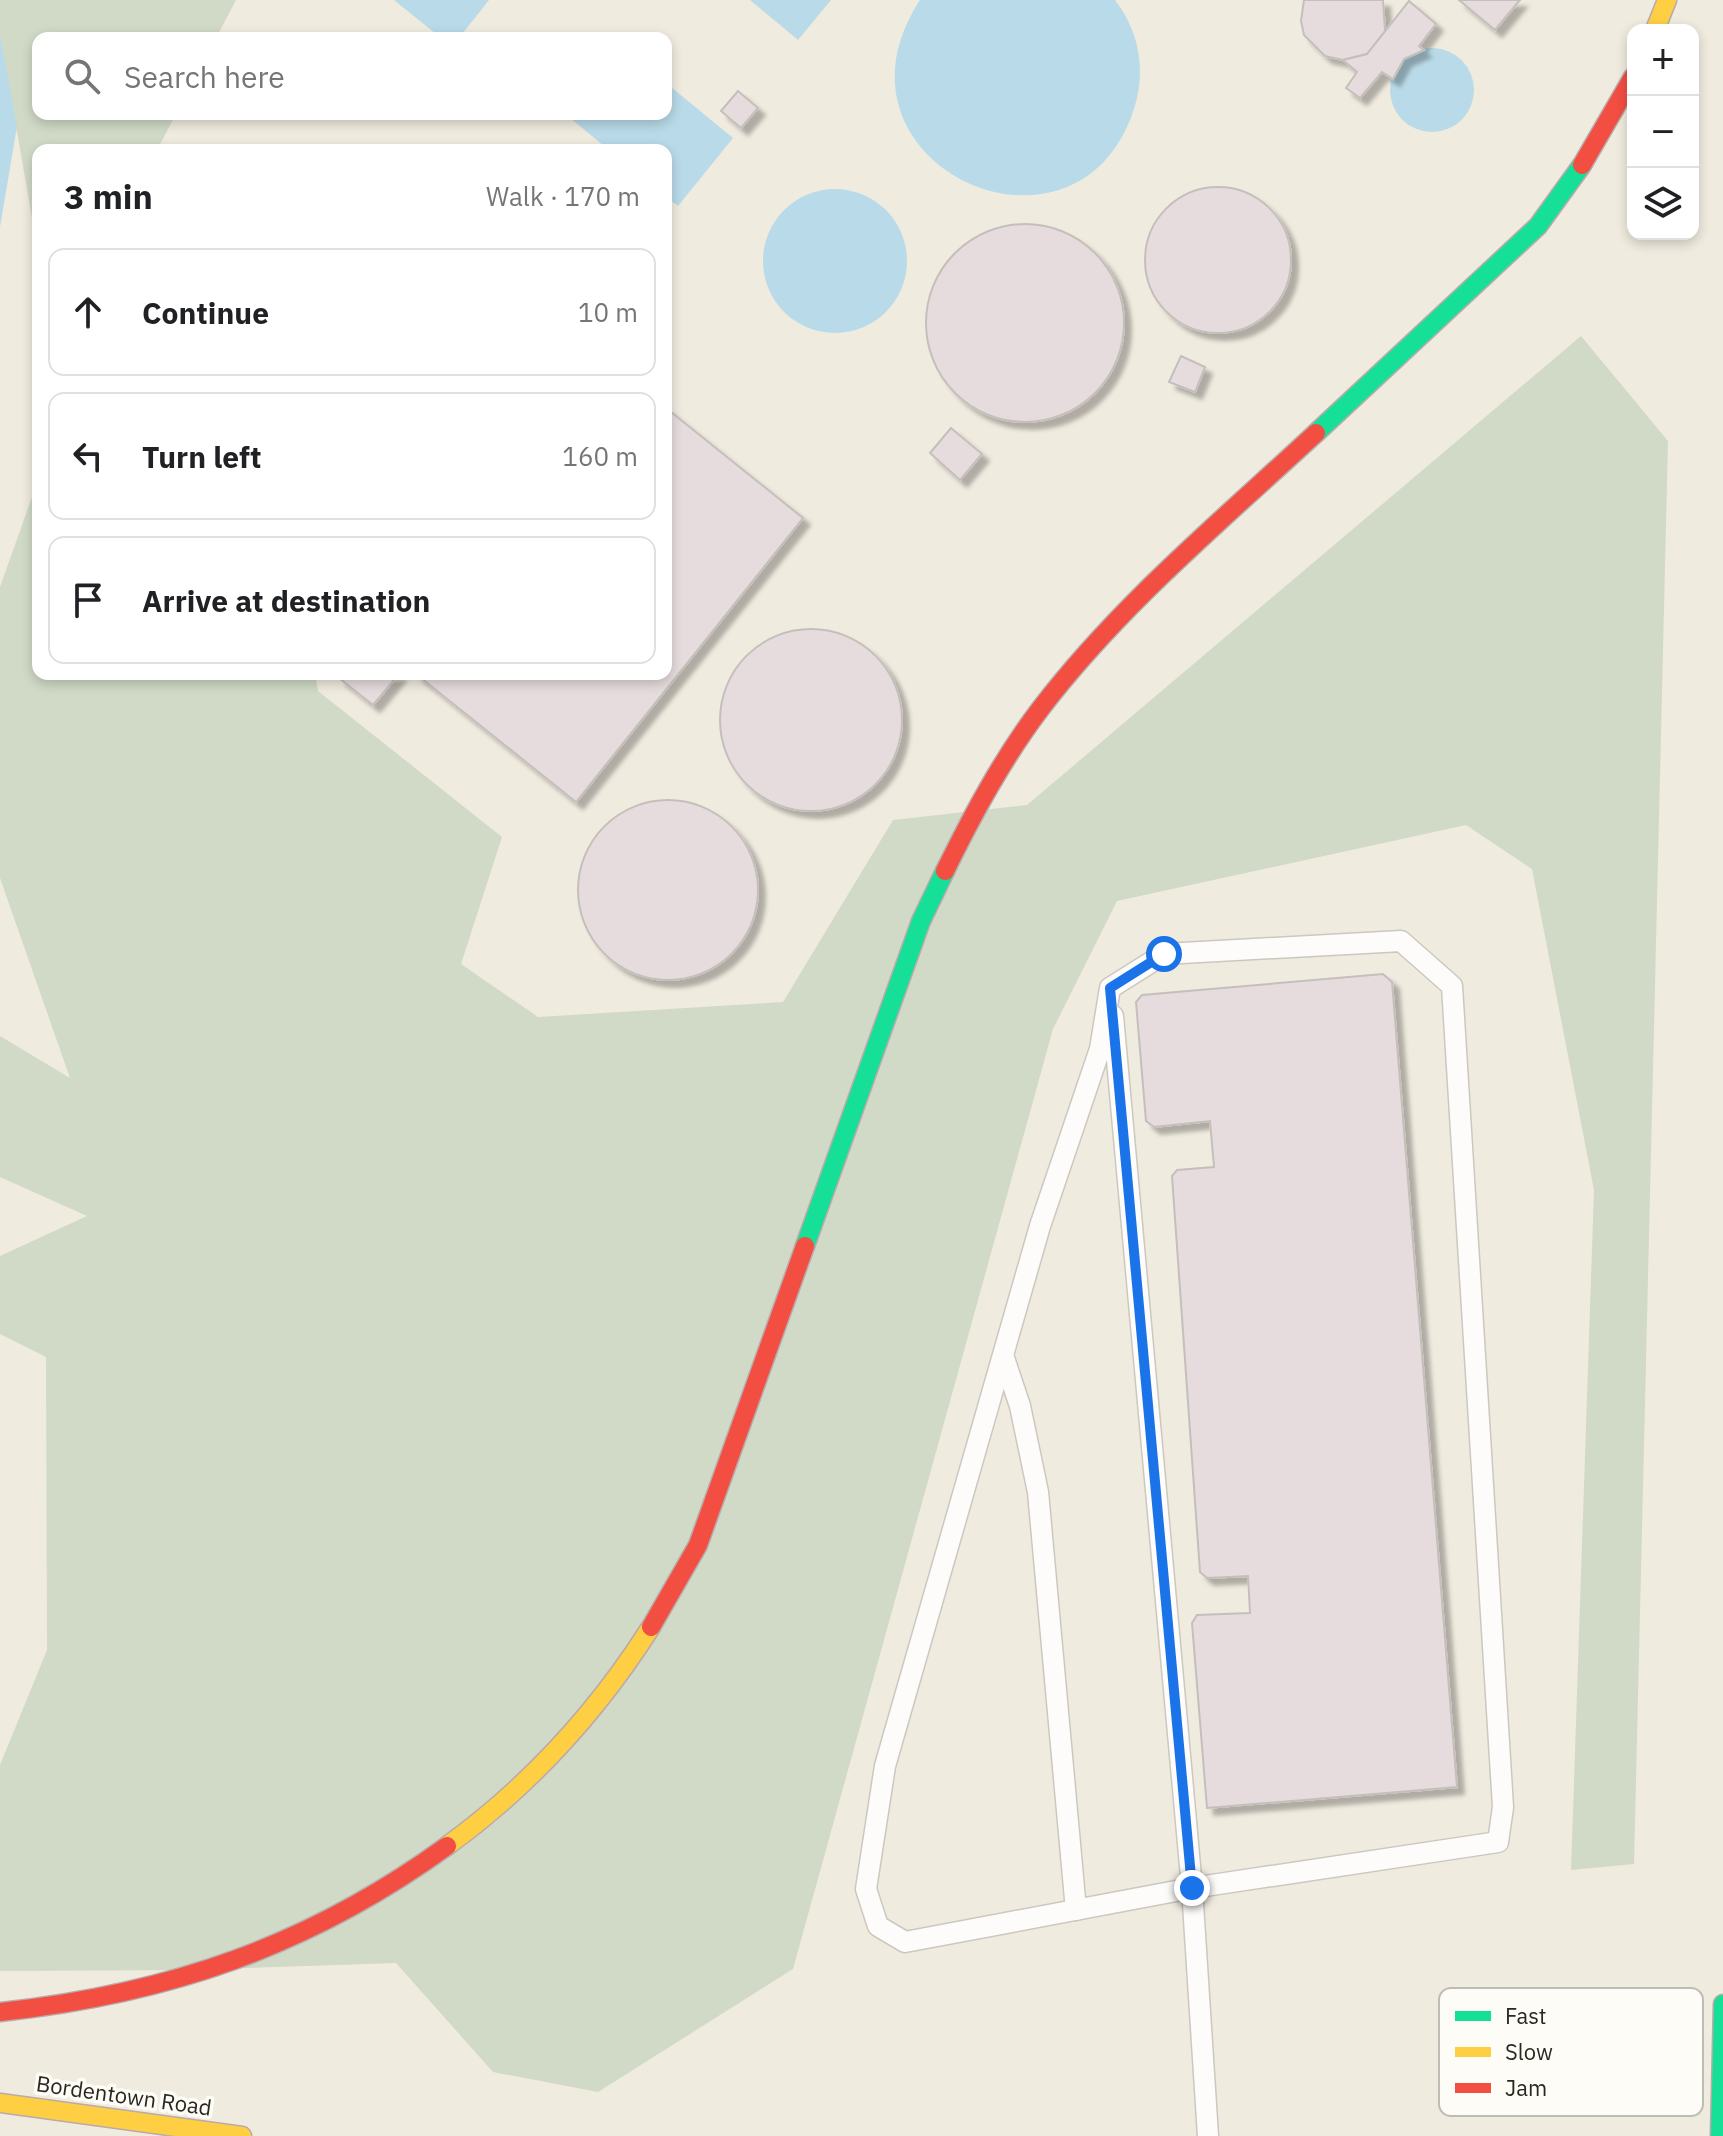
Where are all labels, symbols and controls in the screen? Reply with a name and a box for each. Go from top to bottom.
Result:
map controls [1627,24,1699,240]
button: + [1627,24,1699,96]
search box [32,32,672,120]
icon: search [60,54,104,98]
text: Search here [124,57,285,96]
button: − [1627,96,1699,168]
button: layers [1627,168,1699,240]
text: 3 min [64,174,153,218]
text: Walk · 170 m [486,179,640,213]
icon: ahead [66,290,110,334]
text: Continue [142,293,269,332]
text: 10 m [578,295,638,329]
icon: left [66,434,110,478]
text: Turn left [142,437,261,476]
text: 160 m [562,439,638,473]
icon: arrive [66,578,110,622]
text: Arrive at destination [142,581,430,620]
route start [1146,936,1182,972]
route end [1174,1870,1210,1906]
legend [1439,1988,1703,2116]
text: Fast [1505,2001,1546,2030]
text: Slow [1505,2037,1553,2066]
street label: Bordentown Road [34,2068,214,2122]
text: Jam [1505,2073,1547,2102]

